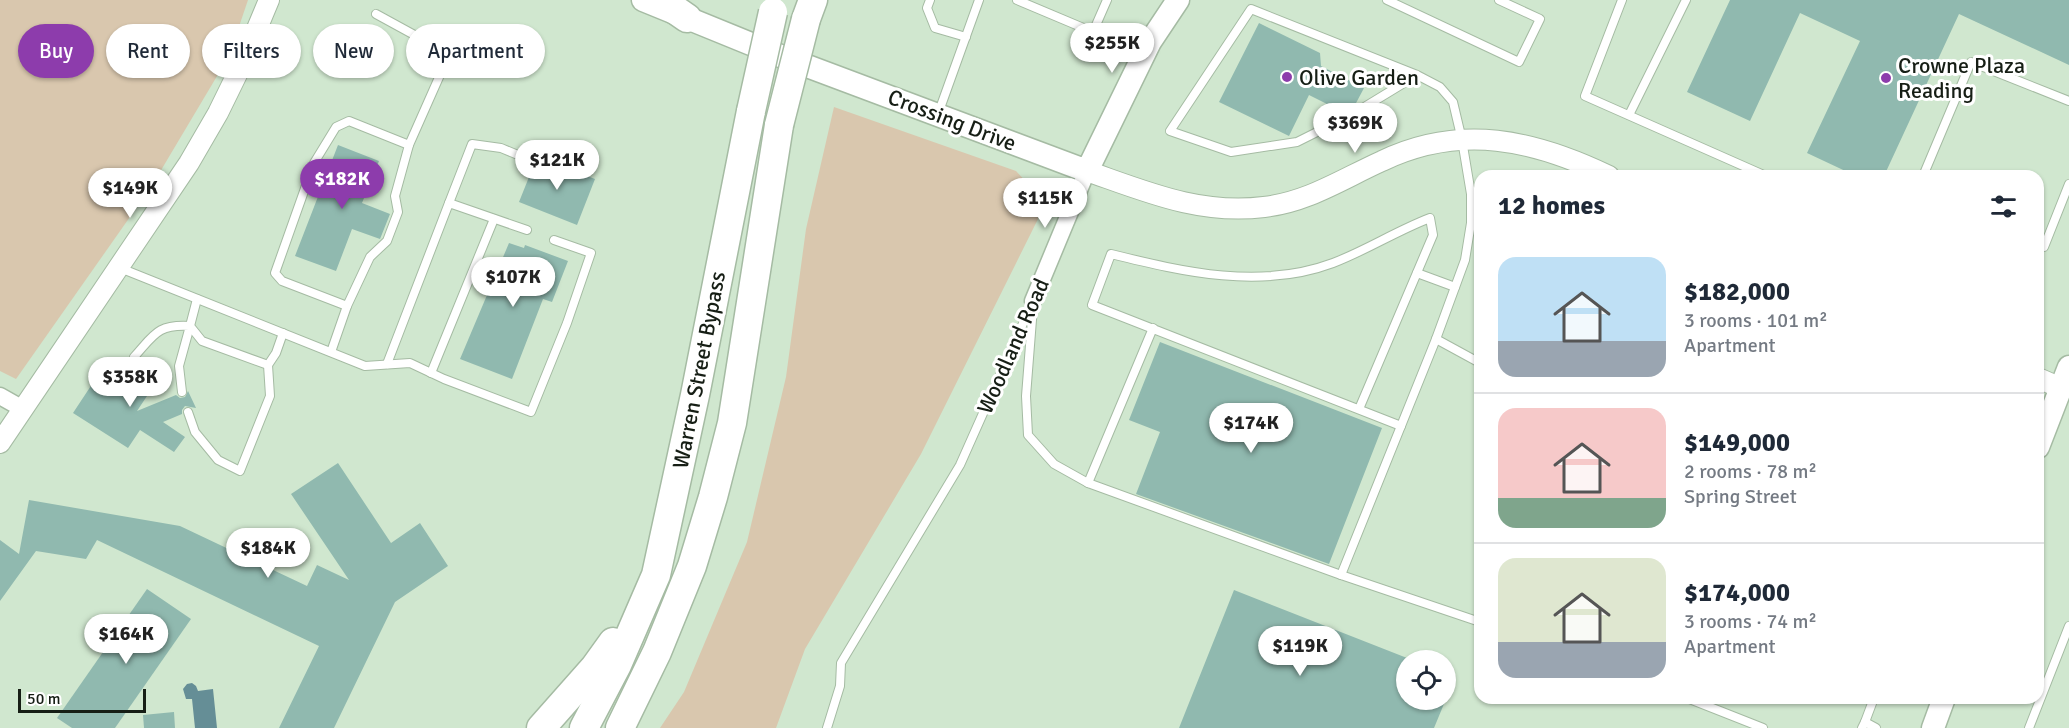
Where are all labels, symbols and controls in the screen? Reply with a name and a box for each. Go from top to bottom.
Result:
pin: $255K [1070,23,1154,74]
chip: Buy [18,24,94,78]
chip: Rent [106,24,190,78]
chip: Filters [202,24,301,78]
chip: New [313,24,394,78]
chip: Apartment [406,24,545,78]
text: $255K [1084,30,1140,55]
place label: Crowne Plaza Reading [1898,52,2025,104]
place label: Olive Garden [1299,64,1419,91]
marker: Olive Garden [1280,70,1294,84]
marker: Crowne Plaza Reading [1879,71,1893,85]
street label: Crossing Drive [884,83,1020,157]
pin: $369K [1313,103,1397,154]
text: $369K [1327,110,1383,135]
pin: $121K [515,140,599,191]
text: $121K [529,147,585,172]
pin: $182K [300,159,384,210]
text: $182K [314,166,370,191]
pin: $149K [88,168,172,219]
text: $149K [102,175,158,200]
pin: $115K [1003,178,1087,229]
text: $115K [1017,185,1073,210]
text: 12 homes [1498,190,1605,222]
icon: filters [1987,190,2020,223]
pin: $107K [471,257,555,308]
text: $107K [485,264,541,289]
street label: Warren Street Bypass [667,269,731,471]
street label: Woodland Road [971,274,1055,418]
text: $182,000 [1684,276,1790,308]
icon: home [1546,281,1618,353]
text: 3 rooms · 101 m² [1684,308,1828,333]
text: Apartment [1684,333,1776,358]
pin: $358K [88,357,172,408]
text: $358K [102,364,158,389]
pin: $174K [1209,403,1293,454]
text: $174K [1223,410,1279,435]
text: $149,000 [1684,427,1790,459]
icon: home [1546,432,1618,504]
text: 2 rooms · 78 m² [1684,459,1817,484]
text: Spring Street [1684,484,1797,509]
pin: $184K [226,528,310,579]
text: $184K [240,535,296,560]
text: $174,000 [1684,577,1790,609]
icon: home [1546,582,1618,654]
text: 3 rooms · 74 m² [1684,609,1817,634]
pin: $164K [84,614,168,665]
text: $164K [98,621,154,646]
pin: $119K [1258,626,1342,677]
text: $119K [1272,633,1328,658]
text: Apartment [1684,634,1776,659]
map controls [1396,650,1456,710]
button: locate [1396,650,1456,710]
scale bar [18,686,146,714]
text: 50 m [27,689,61,709]

